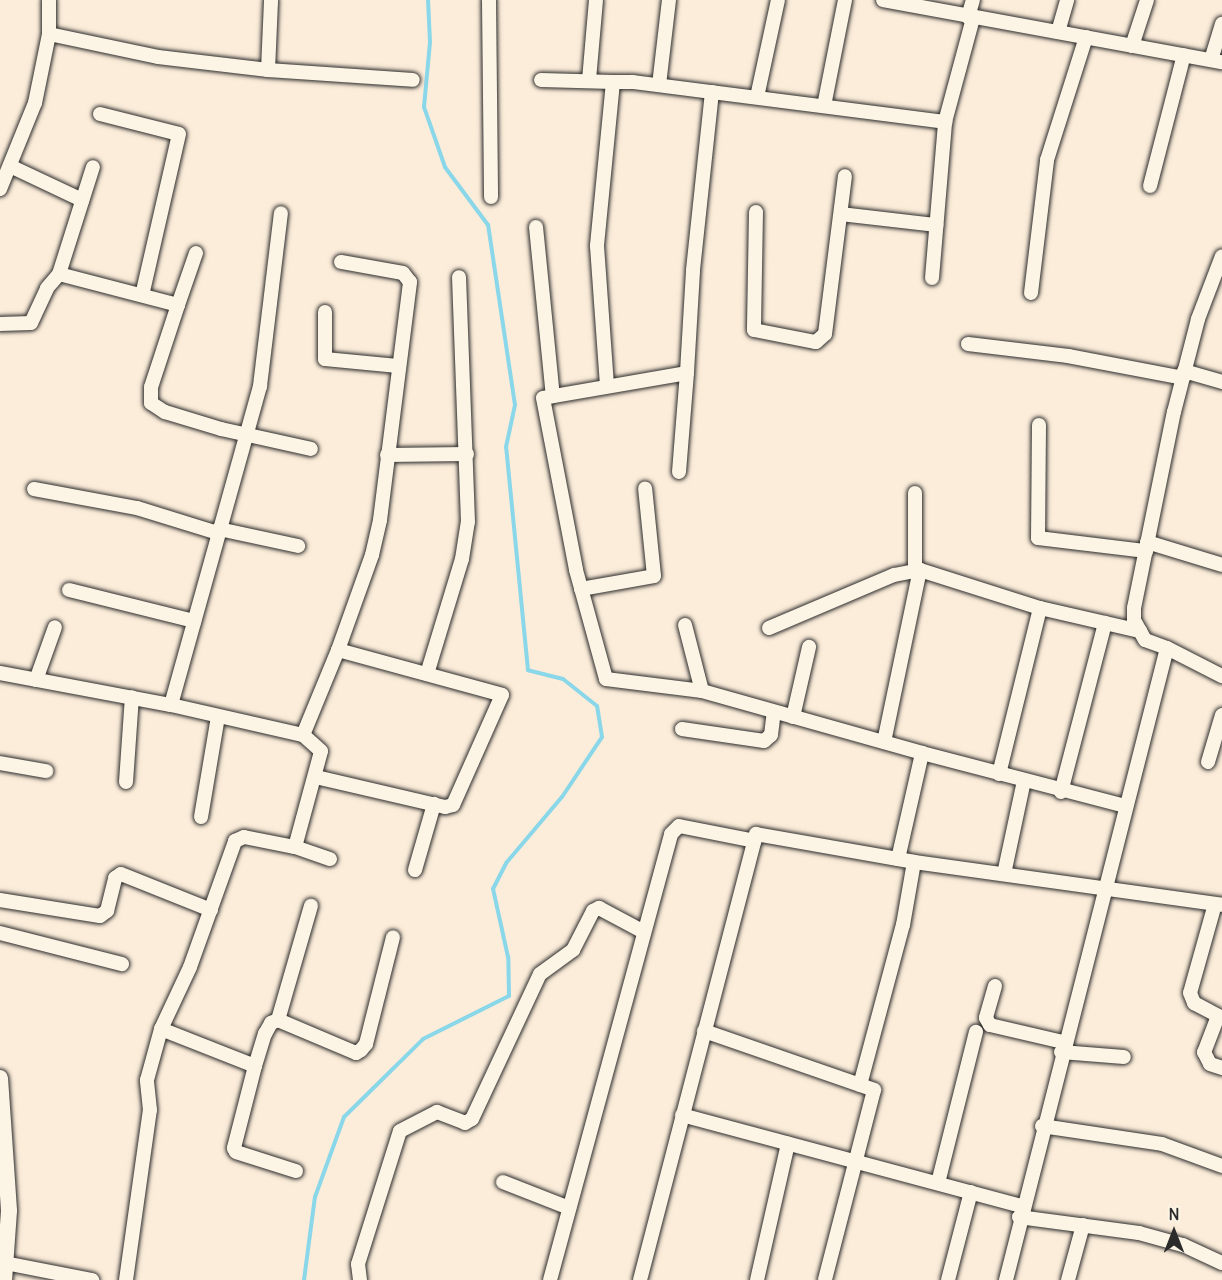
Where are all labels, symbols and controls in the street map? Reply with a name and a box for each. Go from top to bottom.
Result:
north arrow [1144,1202,1204,1262]
text: N [1168,1204,1180,1224]

